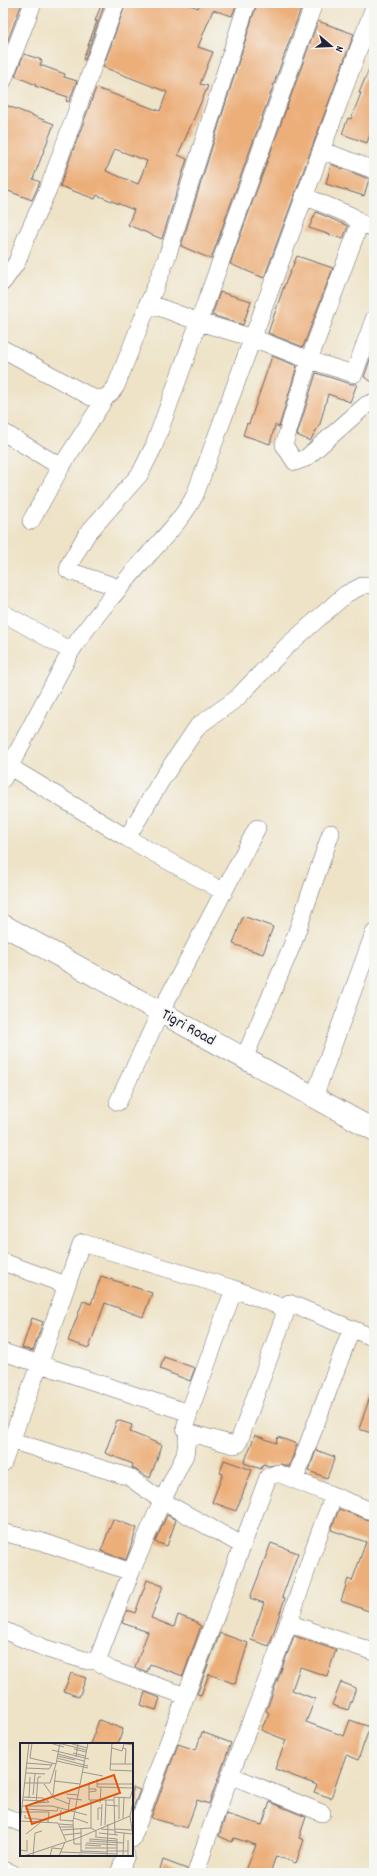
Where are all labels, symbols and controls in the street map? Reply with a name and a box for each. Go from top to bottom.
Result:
north arrow [311,26,351,66]
text: N [330,43,347,54]
street label: Tigri Road [157,1004,219,1052]
inset map [20,1743,133,1856]

